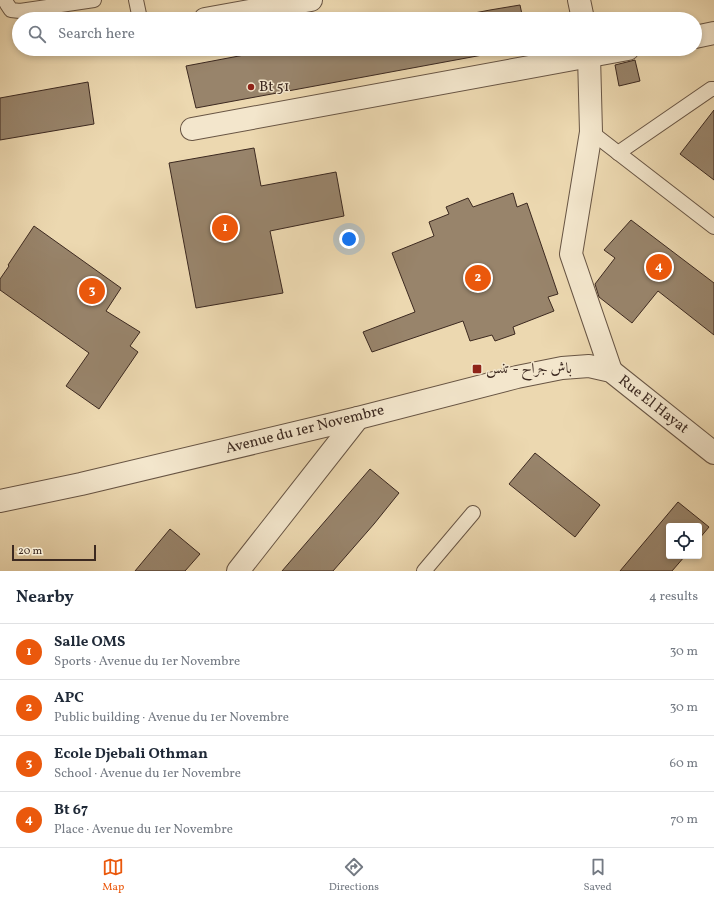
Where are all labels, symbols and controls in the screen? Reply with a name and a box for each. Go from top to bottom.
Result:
search box [12,12,702,56]
icon: search [26,23,48,45]
text: Search here [58,24,135,45]
place label: Bt 51 [259,77,290,98]
marker: Bt 51 [246,82,256,92]
pin: 1 [212,213,238,243]
your location [339,229,359,249]
pin: 4 [646,252,672,282]
pin: 2 [465,263,491,293]
pin: 3 [79,276,105,306]
place label: باش جراح - تنس [486,359,572,381]
marker: باش جراح - تنس [471,363,483,375]
street label: Rue El Hayat [613,371,693,439]
street label: Avenue du 1er Novembre [223,400,387,460]
map controls [666,523,702,559]
button: locate [666,523,702,559]
scale bar [12,543,96,562]
text: 20 m [18,544,42,559]
text: Nearby [16,586,74,609]
text: 4 results [649,588,698,606]
text: Salle OMS [54,632,125,653]
text: 1 [26,643,32,661]
text: 30 m [670,643,698,661]
text: Sports · Avenue du 1er Novembre [54,653,240,671]
text: APC [54,688,84,709]
text: 2 [26,699,32,717]
text: 30 m [670,699,698,717]
text: Public building · Avenue du 1er Novembre [54,709,289,727]
text: Ecole Djebali Othman [54,744,208,765]
text: 3 [26,755,32,773]
text: 60 m [670,755,698,773]
text: School · Avenue du 1er Novembre [54,765,241,783]
text: Bt 67 [54,800,88,821]
text: 4 [25,811,33,829]
text: 70 m [670,811,698,829]
text: Place · Avenue du 1er Novembre [54,821,233,839]
tab: Map [102,856,124,895]
tab: Directions [329,856,379,895]
tab: Saved [583,856,612,895]

